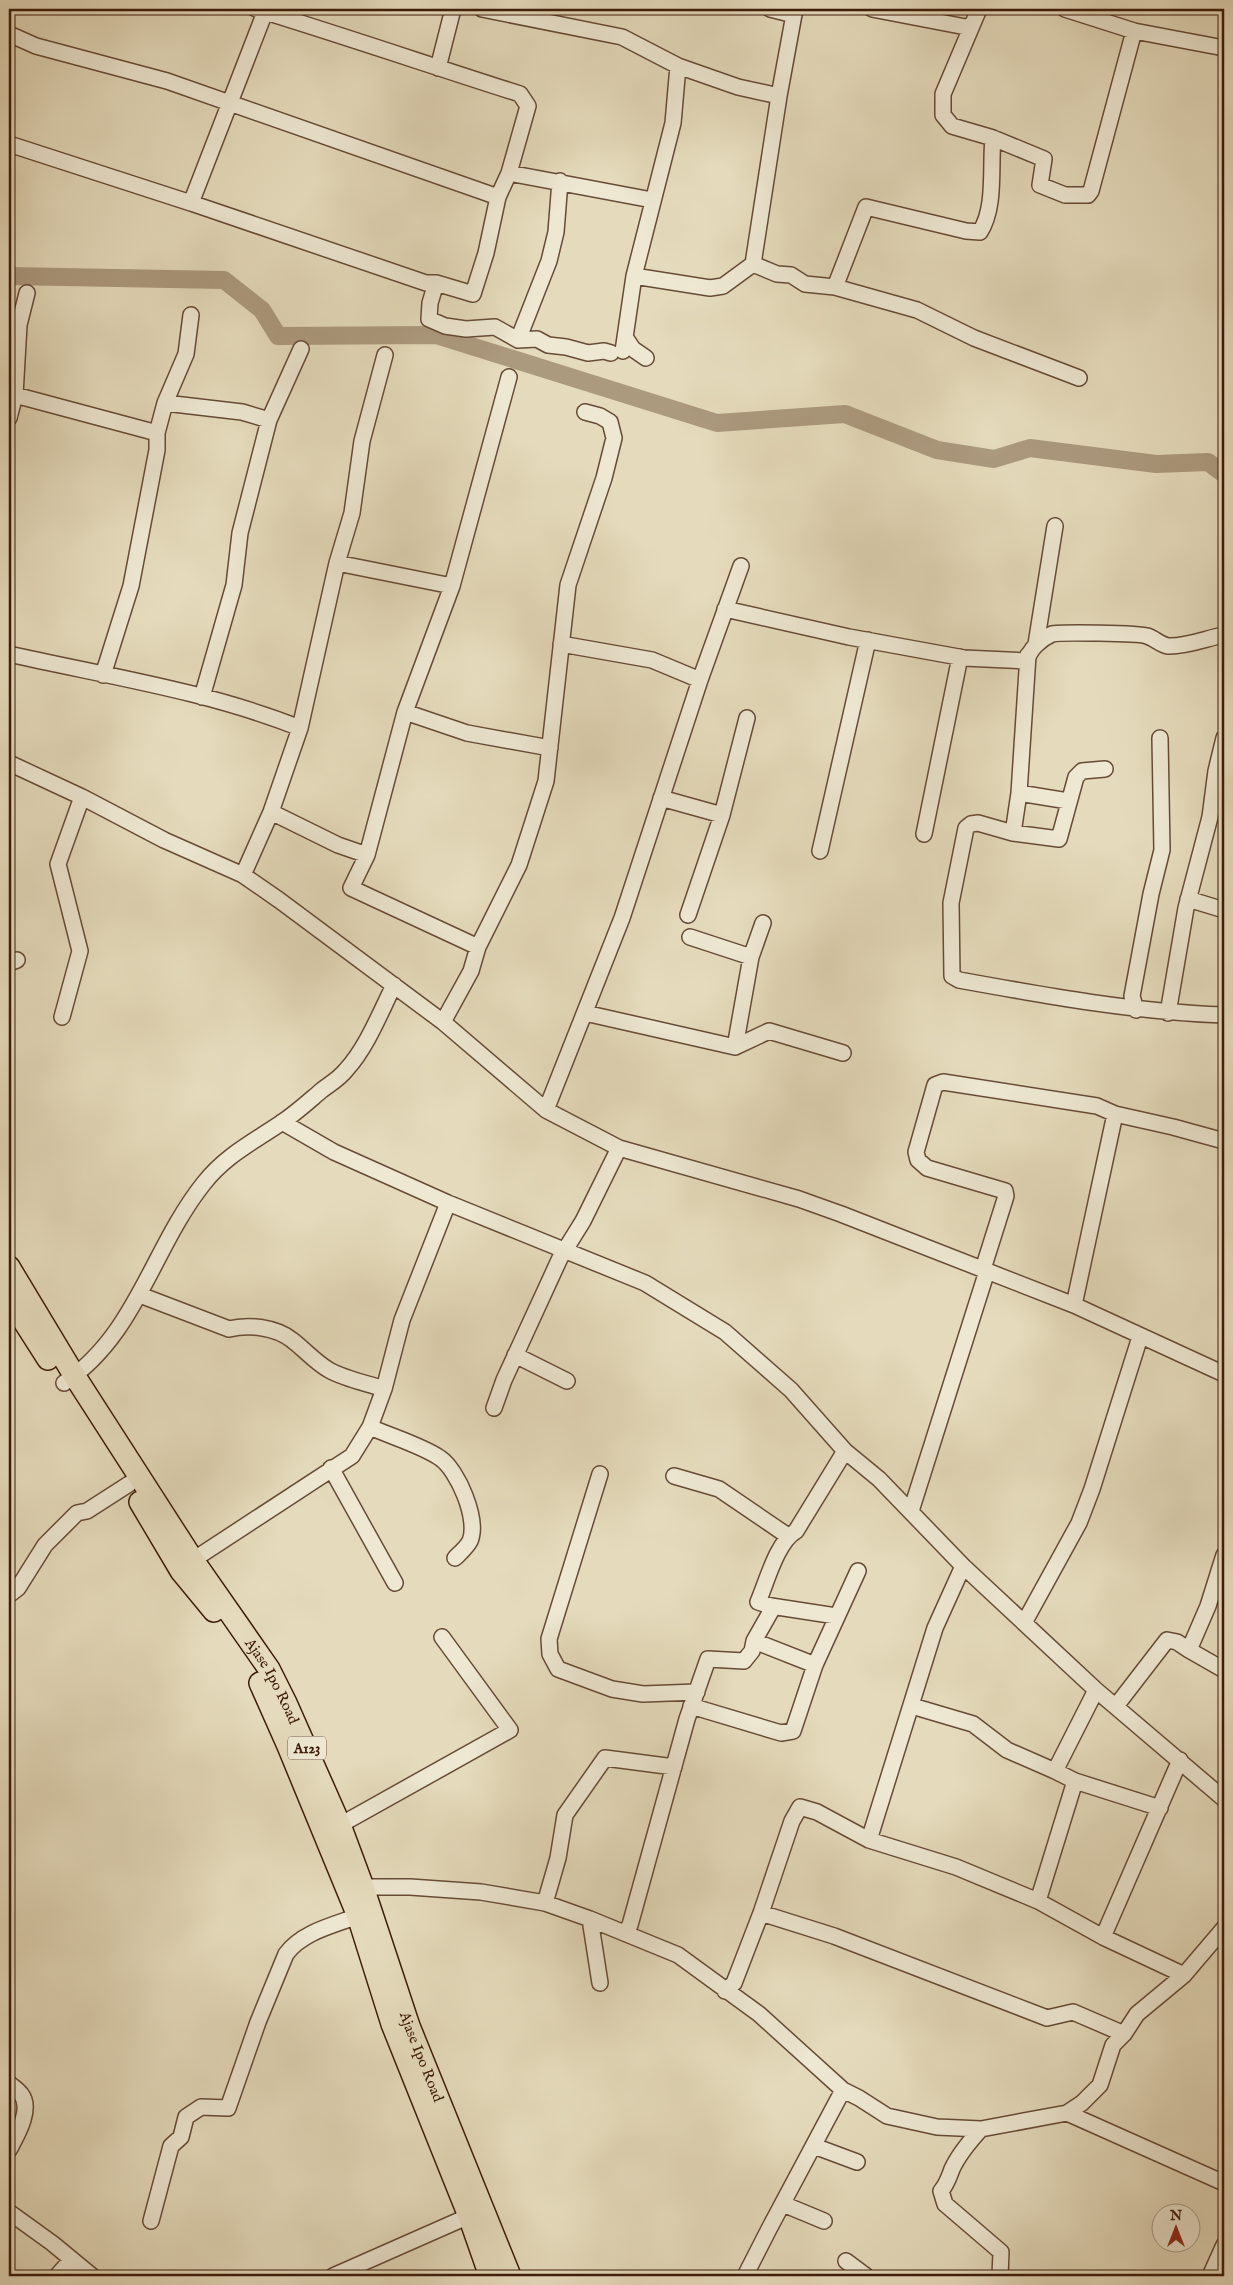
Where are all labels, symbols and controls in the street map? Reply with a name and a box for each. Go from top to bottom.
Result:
street label: Ajase Ipo Road [240,1634,303,1728]
road number: A123 [288,1736,326,1760]
street label: Ajase Ipo Road [395,2008,448,2106]
north arrow [1150,2202,1200,2252]
text: N [1169,2207,1182,2225]

